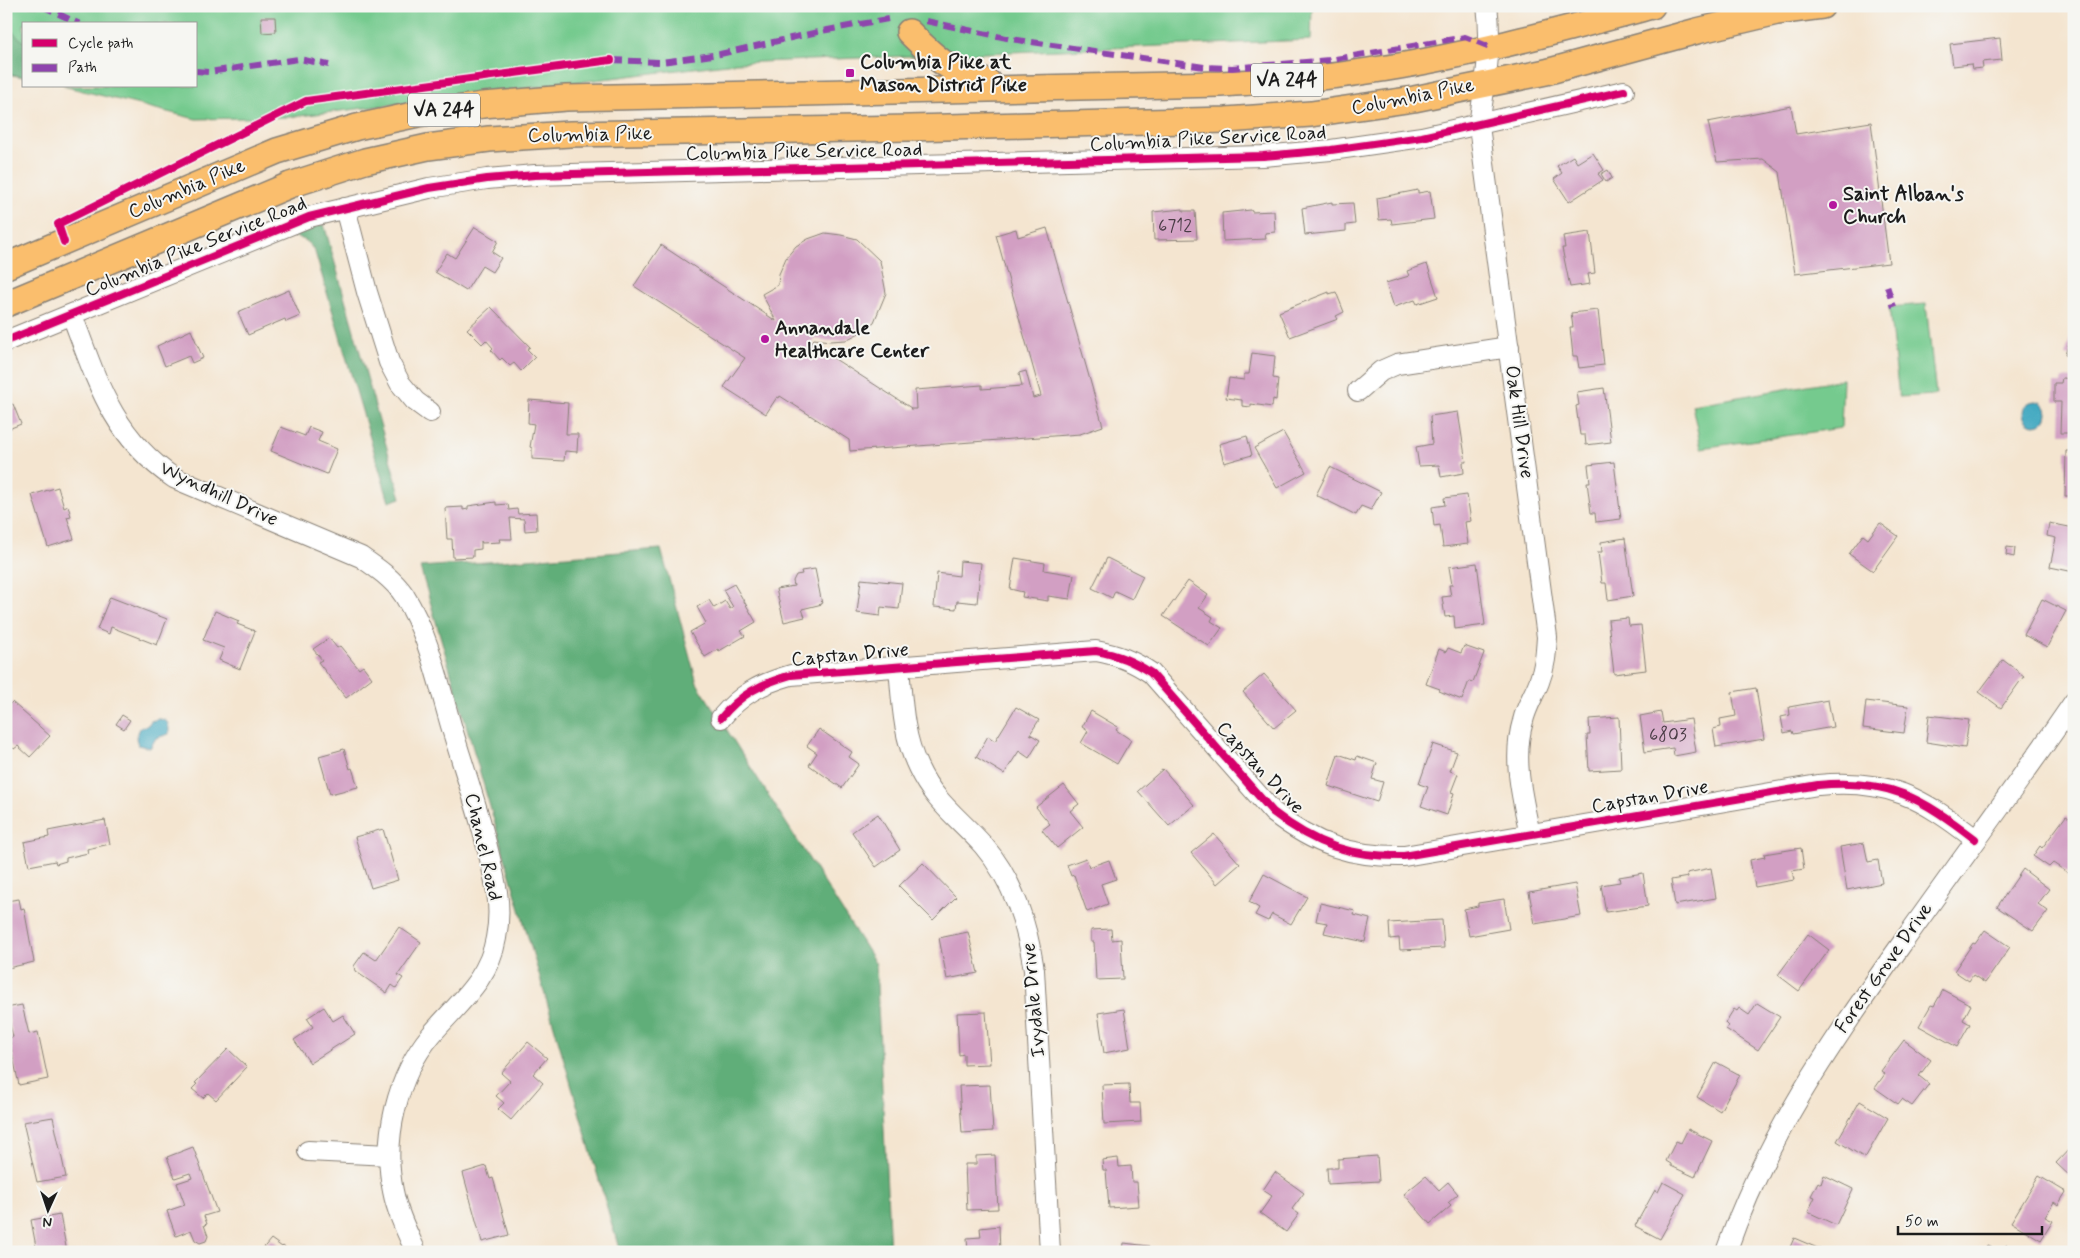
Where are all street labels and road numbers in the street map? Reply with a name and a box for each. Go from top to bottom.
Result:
road number: VA 244 [1251,64,1323,96]
street label: Columbia Pike [1349,72,1477,122]
road number: VA 244 [408,94,480,126]
street label: Columbia Pike Service Road [1089,119,1327,159]
street label: Columbia Pike [527,120,653,150]
street label: Columbia Pike Service Road [685,136,923,168]
street label: Columbia Pike [124,152,250,226]
street label: Columbia Pike Service Road [81,190,311,304]
street label: Oak Hill Drive [1498,364,1540,480]
street label: Wyndhill Drive [155,455,283,533]
street label: Capstan Drive [790,636,910,674]
street label: Capstan Drive [1210,716,1310,820]
street label: Capstan Drive [1590,773,1710,821]
street label: Chanel Road [458,791,508,903]
street label: Forest Grove Drive [1829,897,1939,1039]
street label: Ivydale Drive [1016,941,1052,1059]

